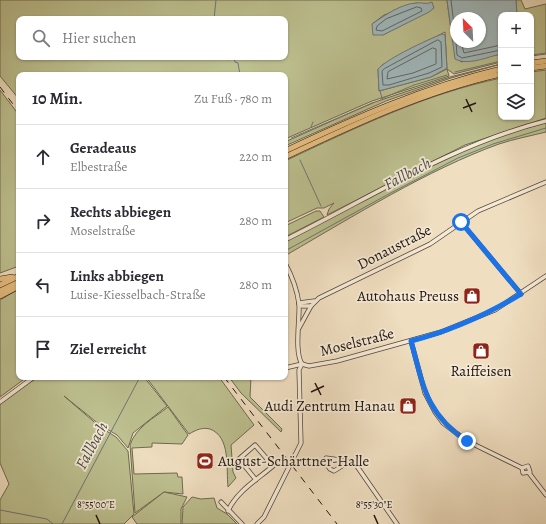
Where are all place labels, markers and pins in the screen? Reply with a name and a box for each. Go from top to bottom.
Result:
place label: Autohaus Preuss [356,286,459,306]
shop icon: Autohaus Preuss [462,286,482,306]
shop icon: Raiffeisen [471,341,491,361]
place label: Raiffeisen [450,361,512,381]
place label: Audi Zentrum Hanau [263,396,396,416]
shop icon: Audi Zentrum Hanau [398,396,418,416]
sports icon: August-Schärttner-Halle [195,451,215,471]
place label: August-Schärttner-Halle [217,451,369,471]

